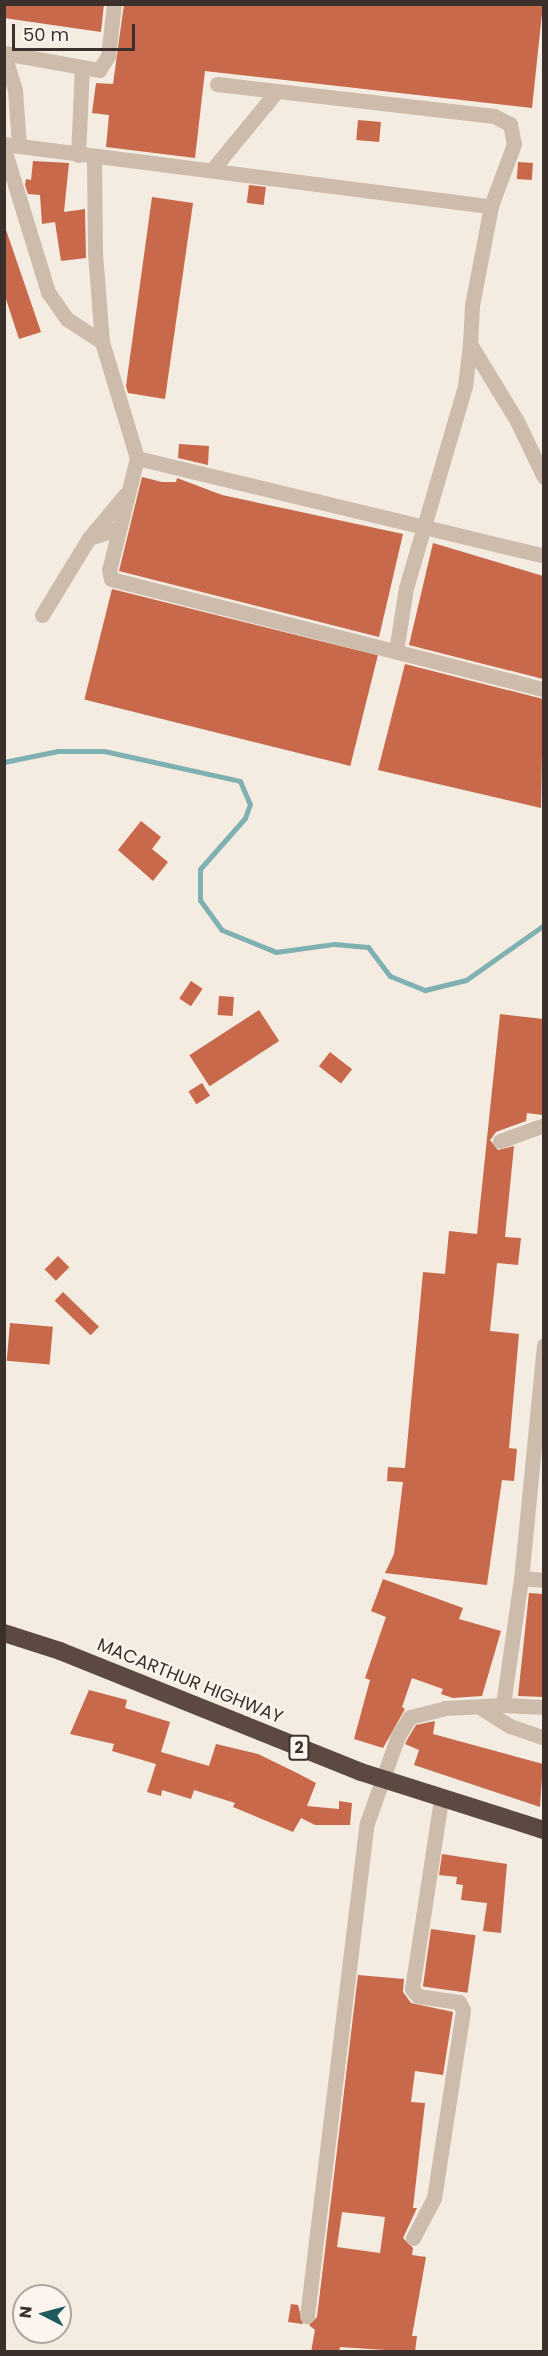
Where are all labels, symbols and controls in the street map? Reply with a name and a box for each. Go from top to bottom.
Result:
scale bar [15,12,138,50]
text: 50 m [23,22,69,47]
street label: MACARTHUR HIGHWAY [94,1634,286,1728]
road number: 2 [287,1735,311,1761]
north arrow [12,2284,72,2344]
text: N [14,2305,38,2319]

